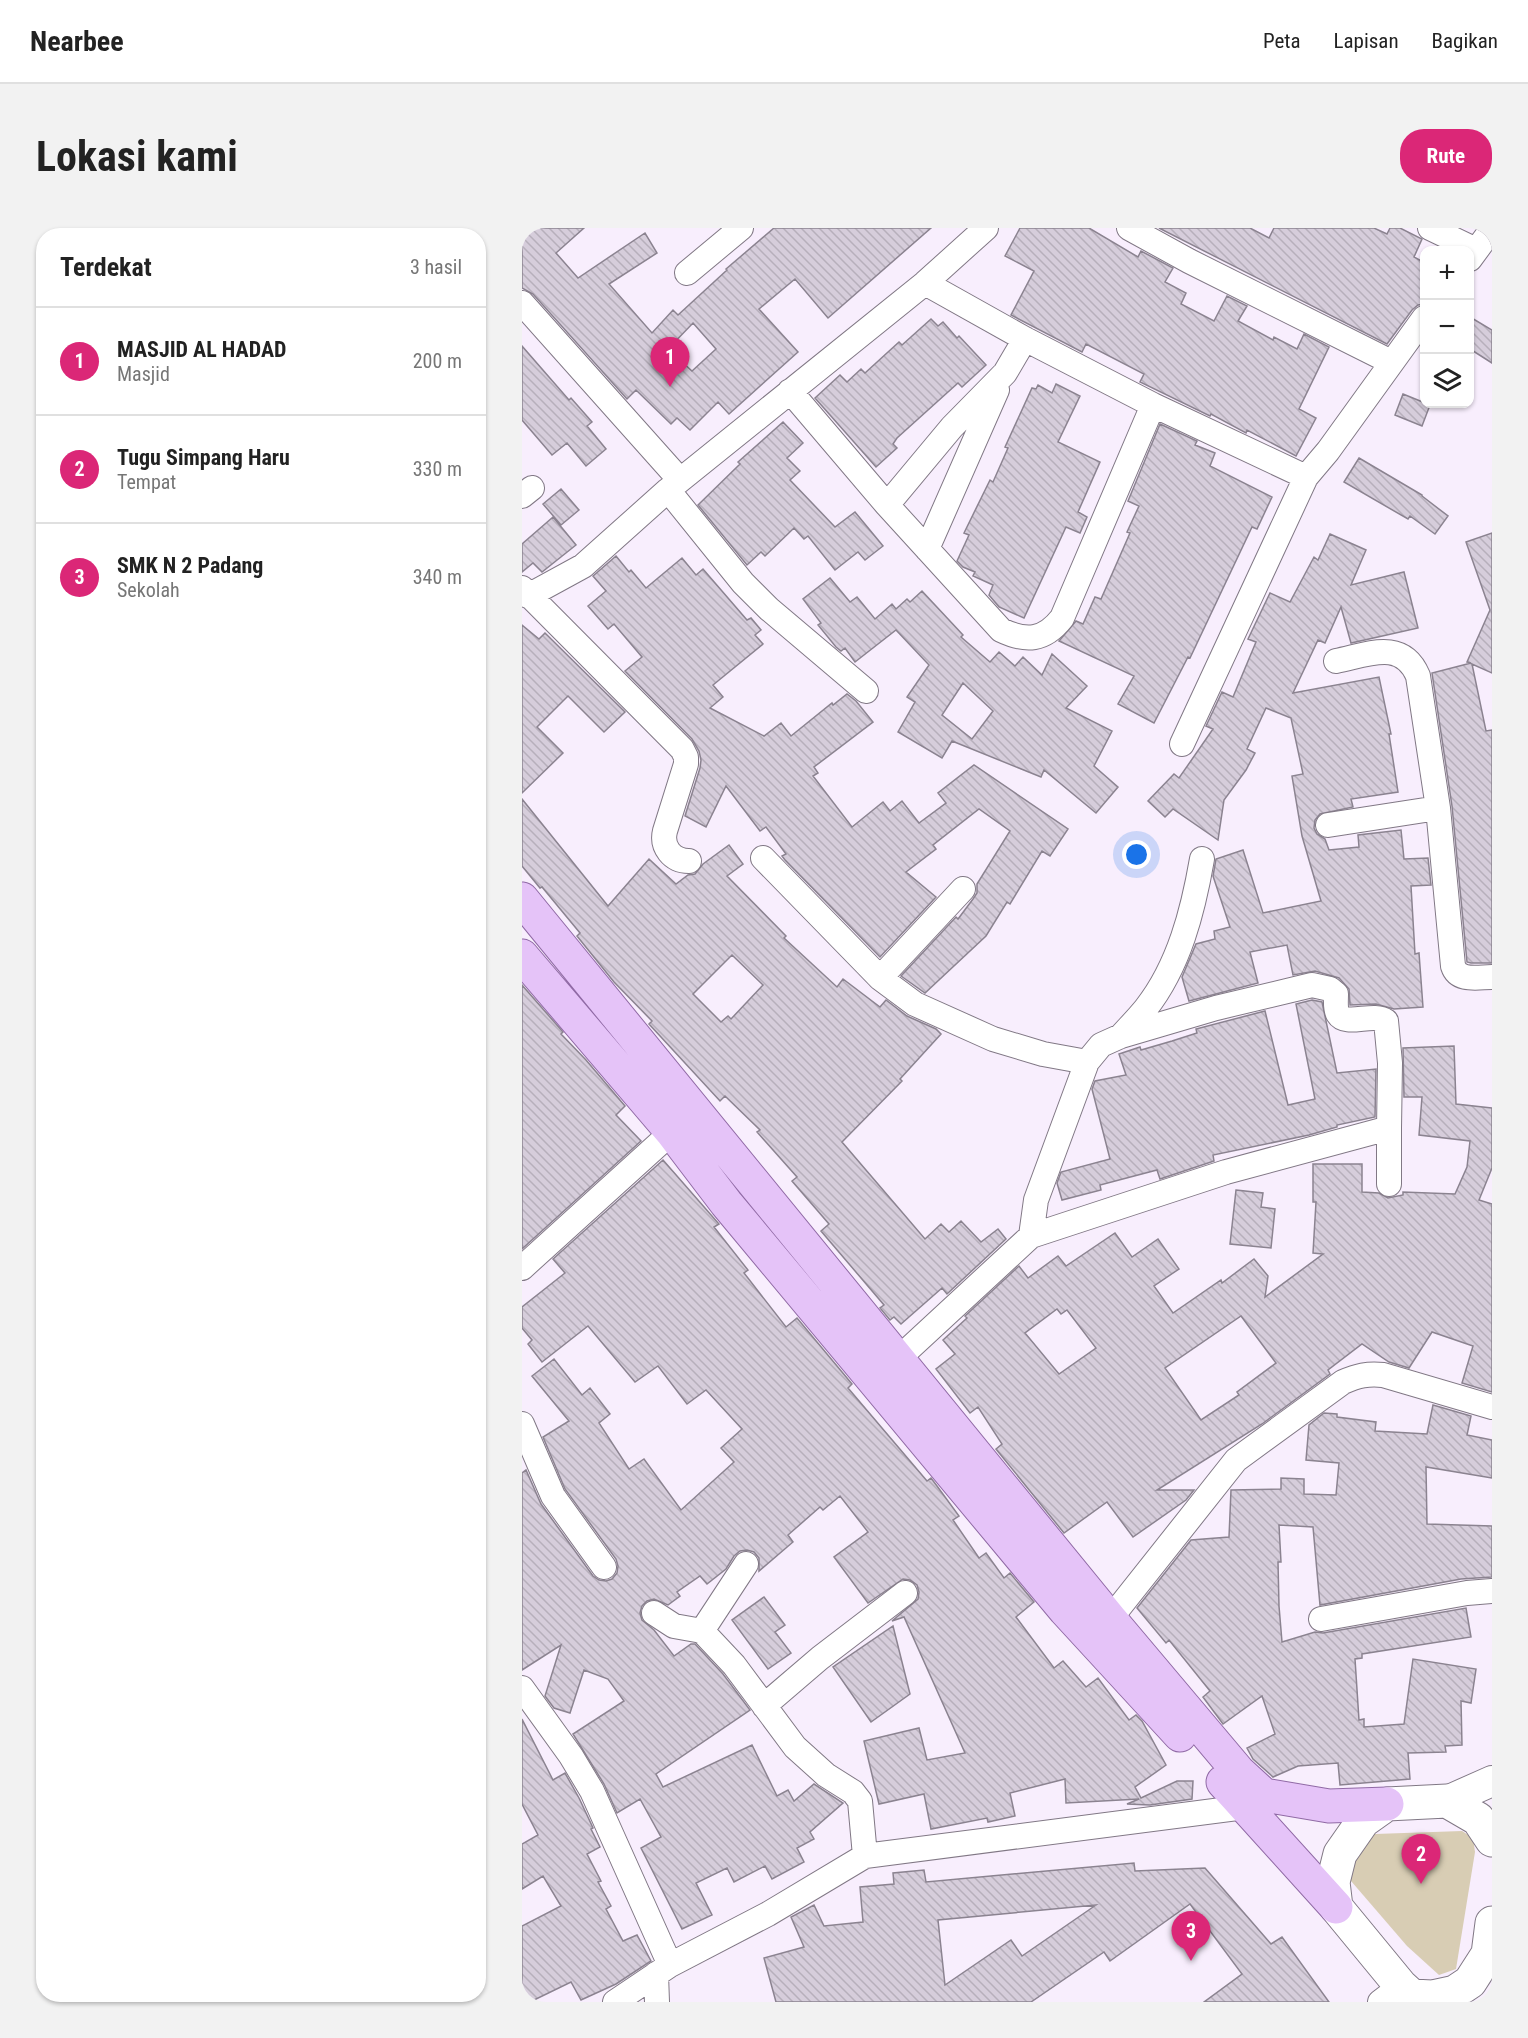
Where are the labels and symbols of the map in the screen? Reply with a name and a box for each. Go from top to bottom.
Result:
pin: 1 [650,338,690,387]
your location [1122,840,1151,869]
pin: 2 [1402,1834,1440,1884]
pin: 3 [1172,1912,1210,1961]

